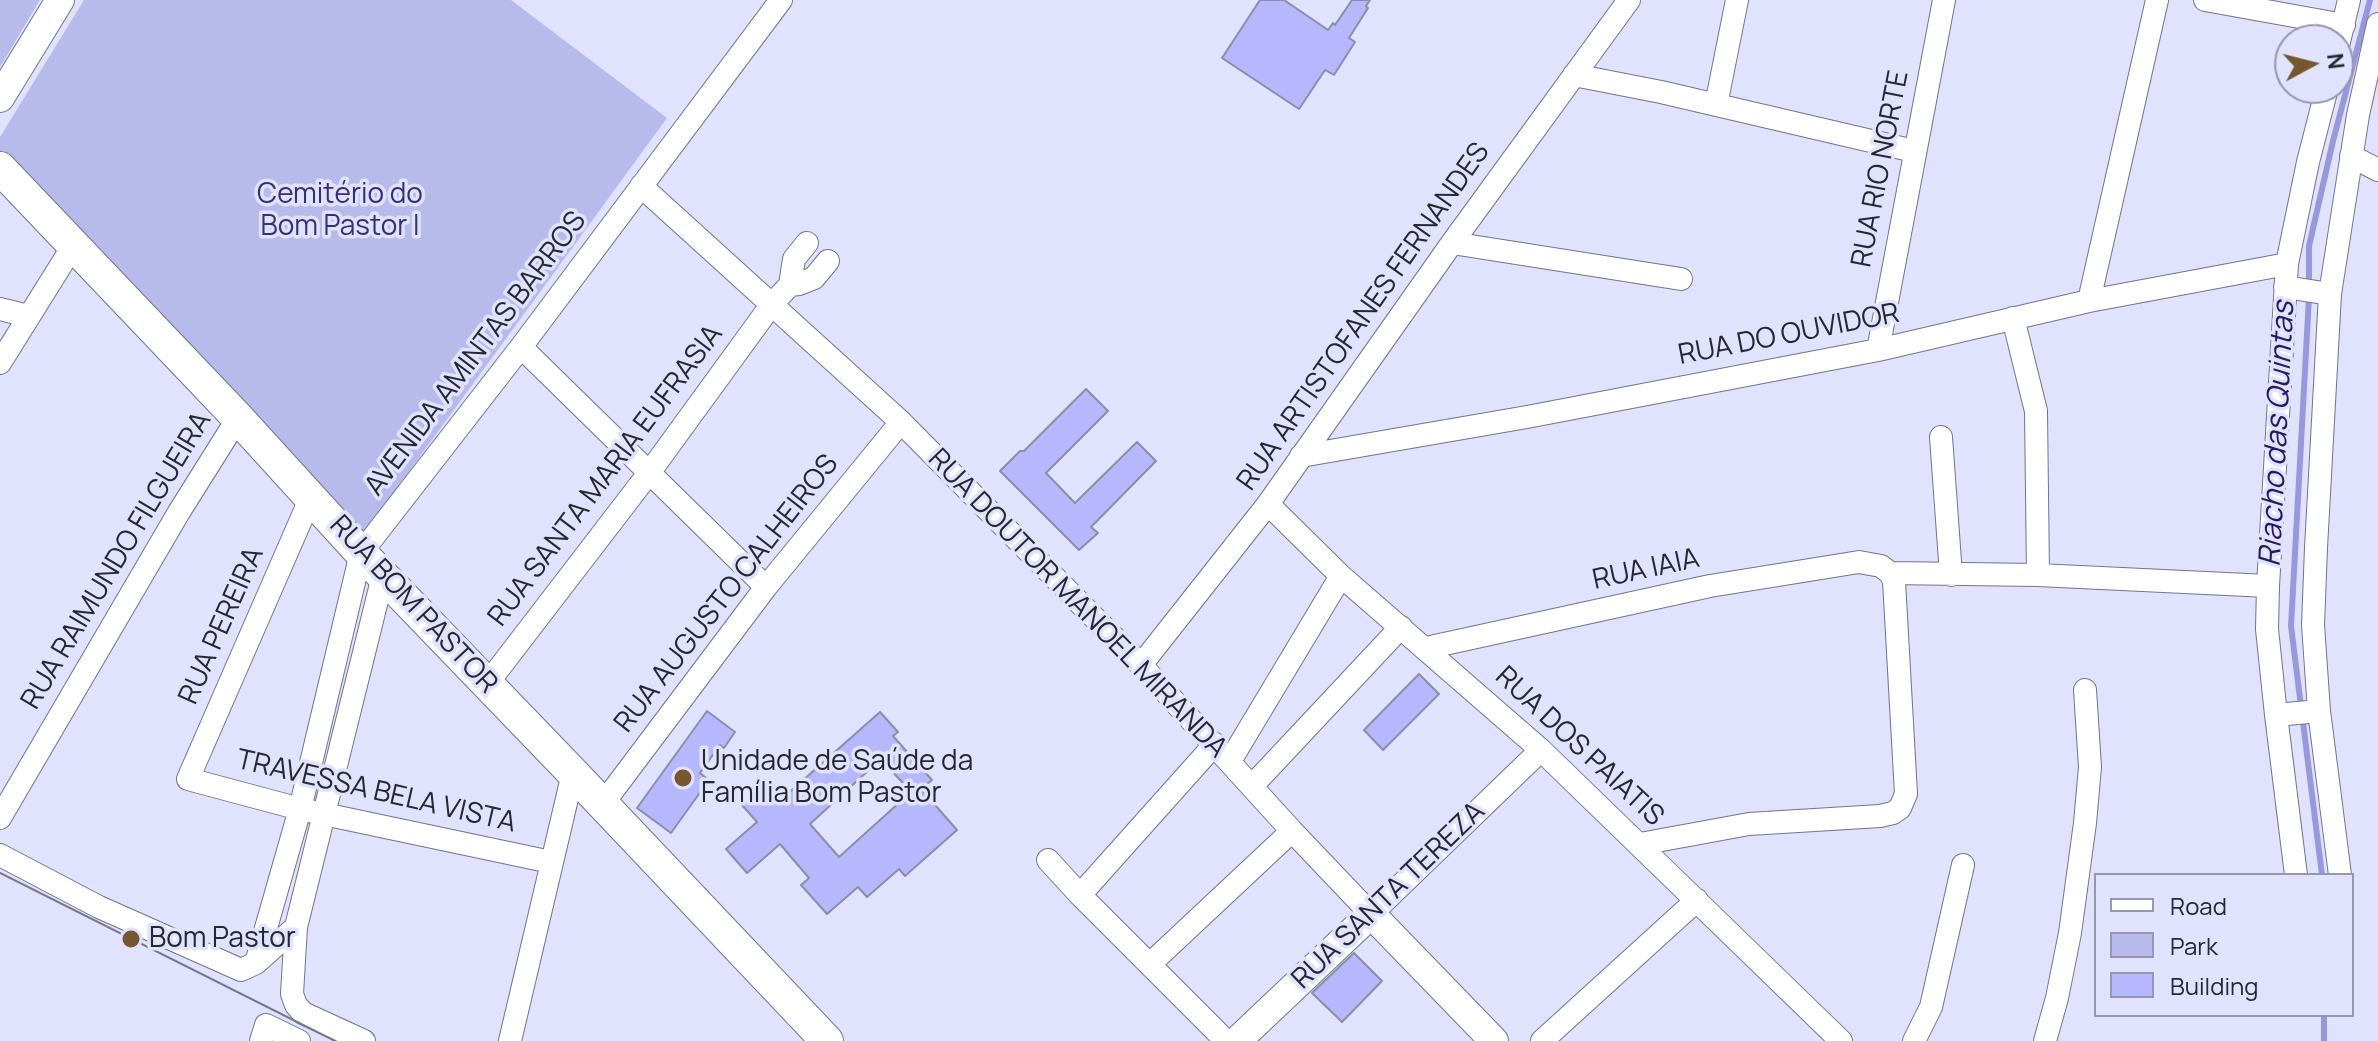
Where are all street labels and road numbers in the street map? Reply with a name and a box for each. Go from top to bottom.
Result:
street label: RUA RIO NORTE [1845,68,1917,270]
street label: RUA ARTISTOFANES FERNANDES [1231,137,1497,497]
street label: AVENIDA AMINTAS BARROS [358,205,594,503]
street label: RUA DO OUVIDOR [1676,297,1902,373]
street label: RUA SANTA MARIA EUFRASIA [482,319,730,633]
street label: RUA RAIMUNDO FILGUEIRA [15,406,219,716]
street label: RUA DOUTOR MANOEL MIRANDA [920,443,1234,765]
street label: RUA AUGUSTO CALHEIROS [608,448,846,740]
street label: RUA BOM PASTOR [322,509,504,701]
street label: RUA PEREIRA [172,542,272,710]
street label: RUA IAIA [1590,542,1702,598]
street label: RUA DOS PAIATIS [1488,660,1670,834]
street label: TRAVESSA BELA VISTA [233,743,519,841]
street label: RUA SANTA TEREZA [1286,795,1492,997]

